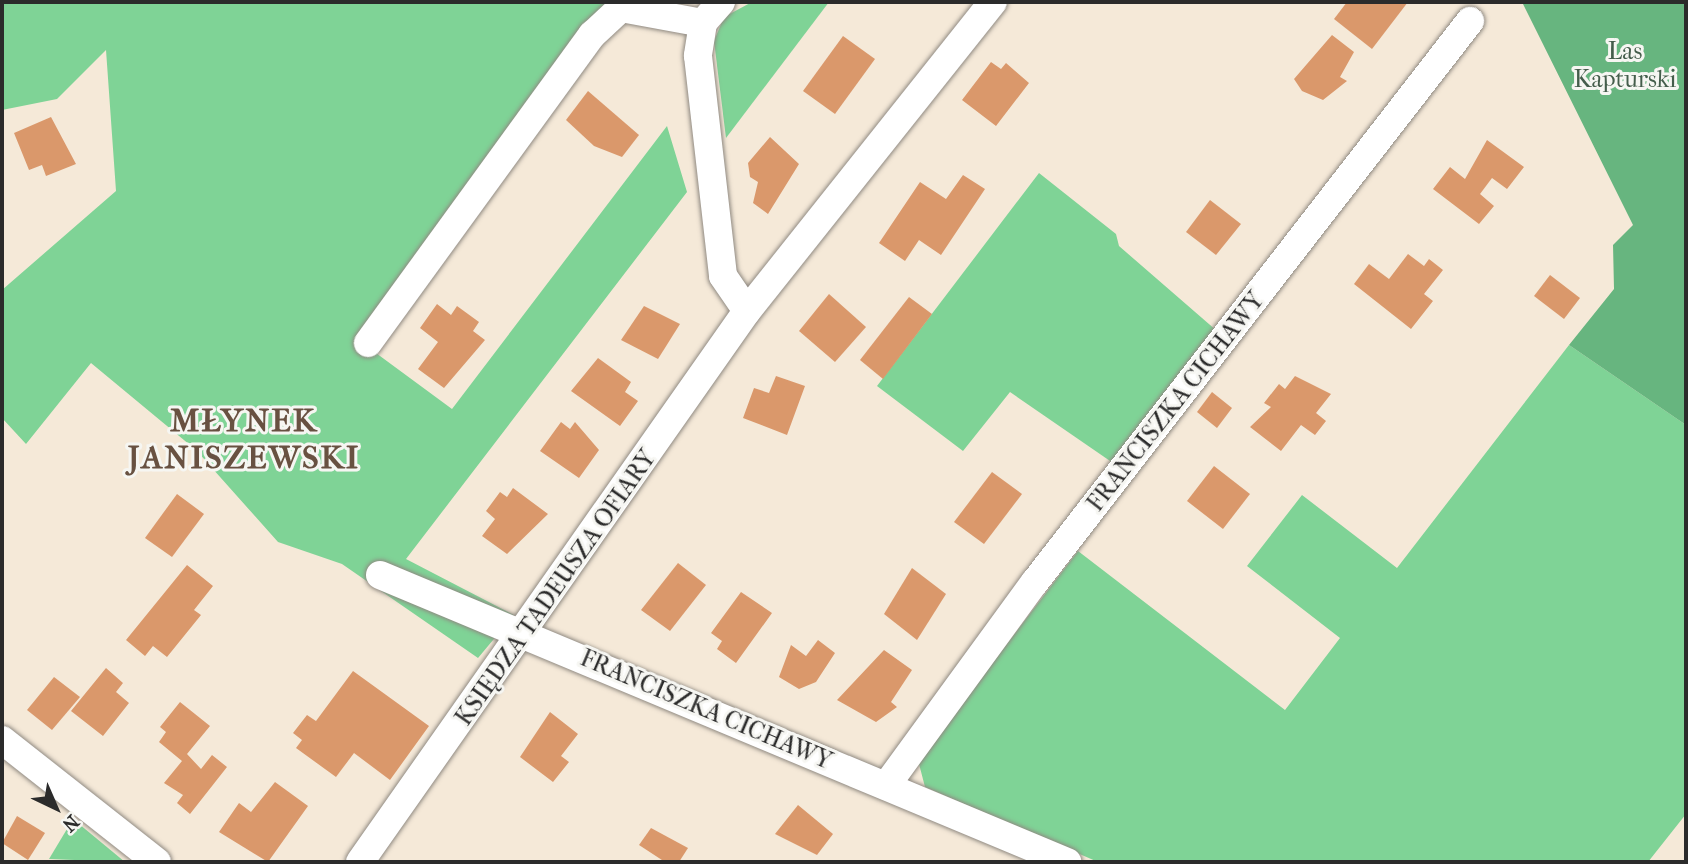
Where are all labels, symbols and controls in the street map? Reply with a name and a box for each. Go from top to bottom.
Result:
park label: Las Kapturski [1574,38,1676,94]
street label: FRANCISZKA CICHAWY [1081,287,1271,517]
district label: MŁYNEK JANISZEWSKI [129,403,359,478]
street label: KSIĘDZA TADEUSZA OFIARY [450,445,662,731]
street label: FRANCISZKA CICHAWY [576,644,836,776]
north arrow [21,773,91,843]
text: N [58,810,83,836]

